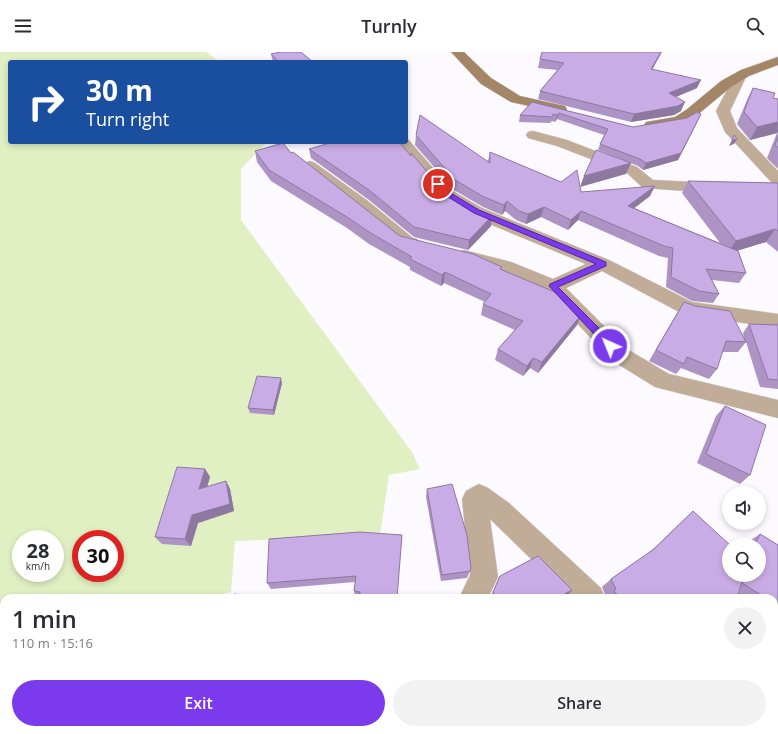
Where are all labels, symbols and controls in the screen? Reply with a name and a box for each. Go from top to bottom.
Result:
text: Turnly [361,14,417,38]
icon: menu [12,15,34,37]
icon: search [744,15,766,37]
text: 30 m [86,71,153,109]
icon: right [20,76,72,128]
text: Turn right [86,107,169,131]
pin [421,167,455,201]
icon: arrive [427,173,449,195]
position arrow [589,325,631,367]
map controls [722,486,766,582]
button: sound [722,486,766,530]
speed limit sign: 30 [72,530,124,582]
text: 28 [27,537,49,564]
button: search [722,538,766,582]
text: km/h [26,559,50,573]
text: 1 min [12,602,77,635]
button: close [724,607,766,649]
text: 110 m · 15:16 [12,634,93,652]
button: Exit [12,680,385,726]
button: Share [393,680,766,726]

